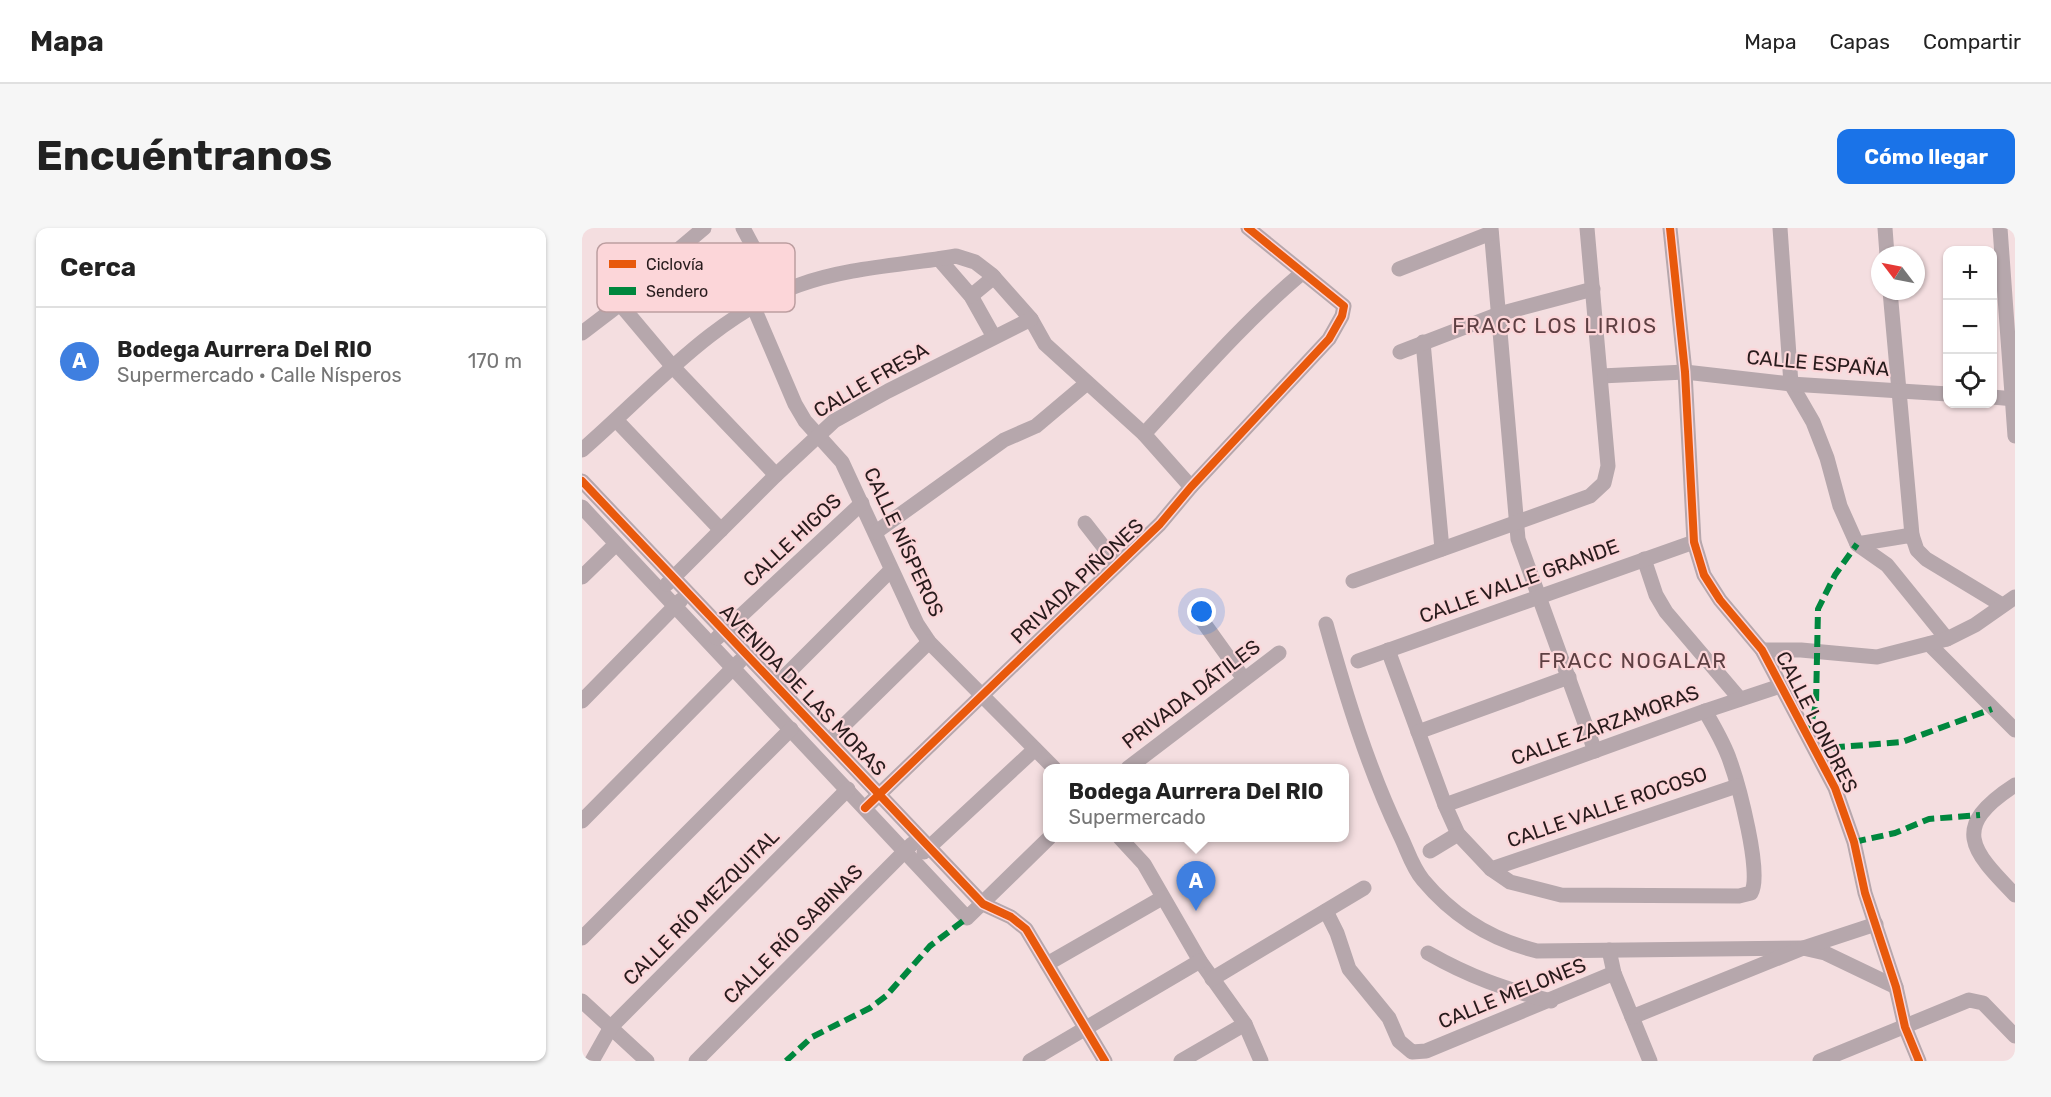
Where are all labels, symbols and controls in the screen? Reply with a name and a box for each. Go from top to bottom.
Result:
text: Mapa [30,25,104,58]
text: Mapa [1744,29,1797,54]
text: Capas [1830,29,1890,54]
text: Compartir [1923,29,2021,54]
button: Cómo llegar [1837,129,2015,184]
text: Encuéntranos [36,131,332,181]
legend [597,243,795,312]
north arrow [1871,246,1925,300]
map controls [1943,246,1997,408]
button: + [1943,246,1997,300]
text: Cerca [60,252,136,283]
text: Ciclovía [646,255,704,274]
text: Sendero [646,282,708,301]
button: − [1943,300,1997,354]
district label: FRACC LOS LIRIOS [1452,313,1658,338]
text: Bodega Aurrera Del RIO [117,336,372,363]
street label: CALLE FRESA [809,337,933,423]
street label: CALLE ESPAÑA [1746,345,1890,381]
text: A [72,349,87,373]
text: 170 m [468,349,522,373]
button: locate [1943,354,1997,408]
text: Supermercado · Calle Nísperos [117,363,402,387]
street label: CALLE NÍSPEROS [859,464,949,620]
street label: CALLE HIGOS [738,488,846,592]
street label: PRIVADA PIÑONES [1006,513,1148,649]
street label: CALLE VALLE GRANDE [1416,534,1622,628]
your location [1187,597,1216,626]
street label: AVENIDA DE LAS MORAS [715,599,891,781]
street label: PRIVADA DÁTILES [1117,634,1265,754]
street label: CALLE LONDRES [1771,647,1863,797]
district label: FRACC NOGALAR [1539,648,1727,673]
street label: CALLE ZARZAMORAS [1508,680,1702,770]
street label: CALLE VALLE ROCOSO [1504,761,1710,853]
popup [1043,764,1349,842]
text: Bodega Aurrera Del RIO [1069,778,1323,805]
text: Supermercado [1069,805,1206,829]
street label: CALLE RÍO MEZQUITAL [618,824,784,990]
street label: CALLE RÍO SABINAS [718,859,868,1009]
pin: A [1176,862,1216,911]
street label: CALLE MELONES [1435,952,1589,1034]

